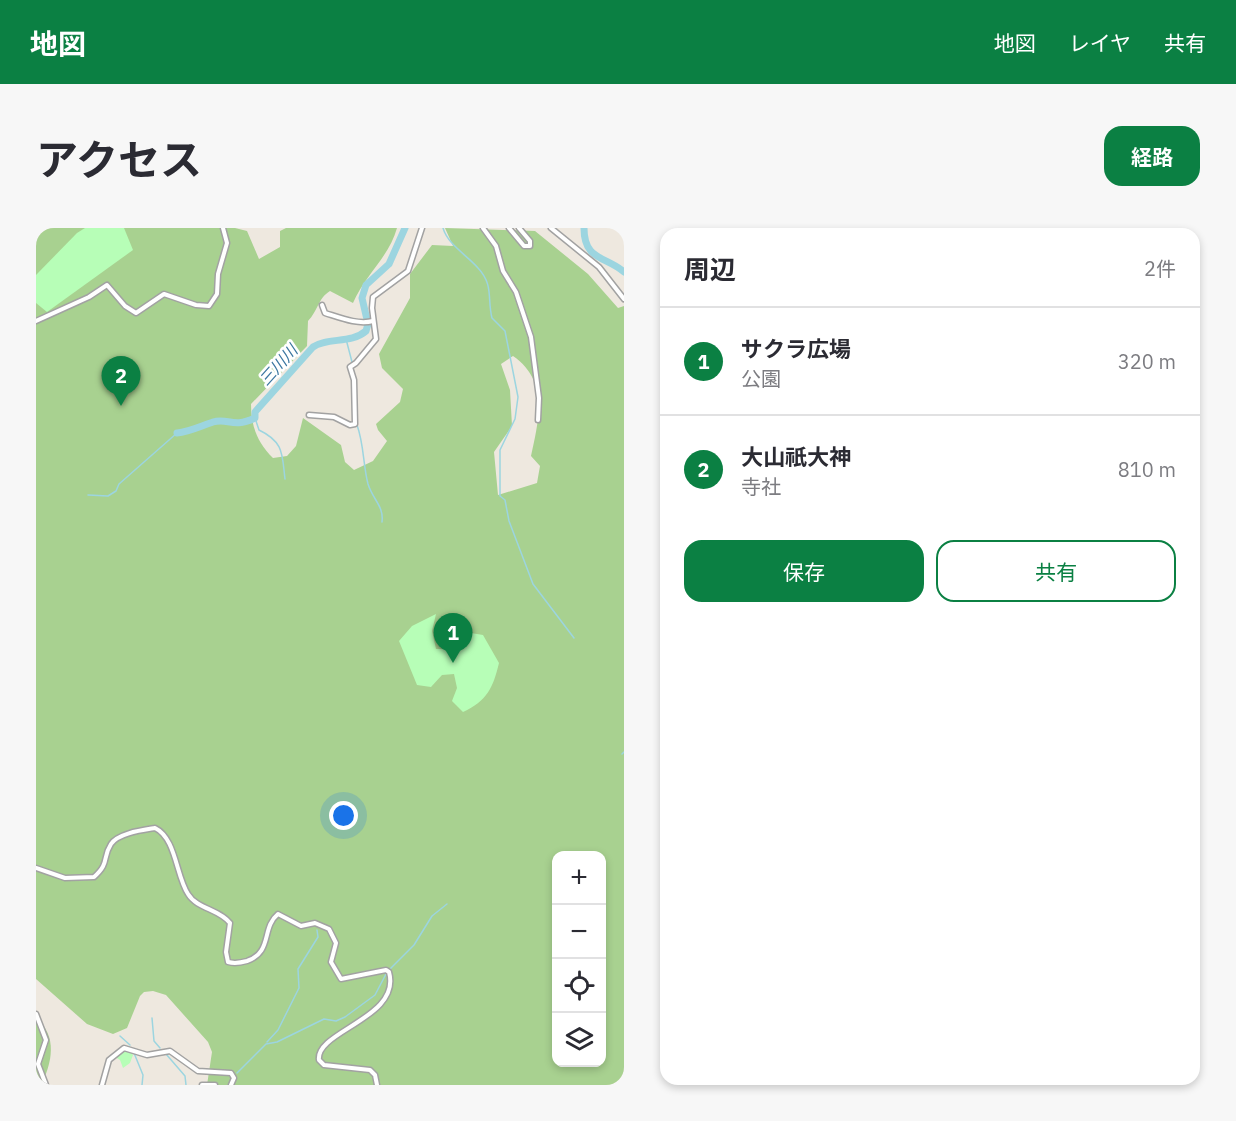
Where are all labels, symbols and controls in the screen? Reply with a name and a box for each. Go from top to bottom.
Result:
text: 地図 [30,25,86,62]
text: 地図 [994,29,1036,57]
text: レイヤ [1069,29,1131,57]
text: 共有 [1164,29,1206,57]
button: 経路 [1104,126,1200,186]
text: アクセス [36,132,202,187]
text: 周辺 [684,252,736,286]
text: 2件 [1144,255,1176,282]
text: サクラ広場 [741,334,851,363]
water label: 三川川 [255,339,303,390]
text: 1 [698,348,710,375]
text: 320 m [1118,348,1176,375]
pin: 2 [102,356,140,406]
text: 公園 [741,365,781,392]
text: 大山祇大神 [741,442,851,471]
text: 2 [698,456,710,483]
text: 810 m [1118,456,1176,483]
text: 寺社 [741,473,781,500]
button: 保存 [684,540,924,602]
button: 共有 [936,540,1176,602]
pin: 1 [434,614,472,663]
your location [329,801,358,830]
map controls [552,851,606,1067]
button: + [552,851,606,905]
button: − [552,905,606,959]
button: locate [552,959,606,1013]
button: layers [552,1013,606,1067]

